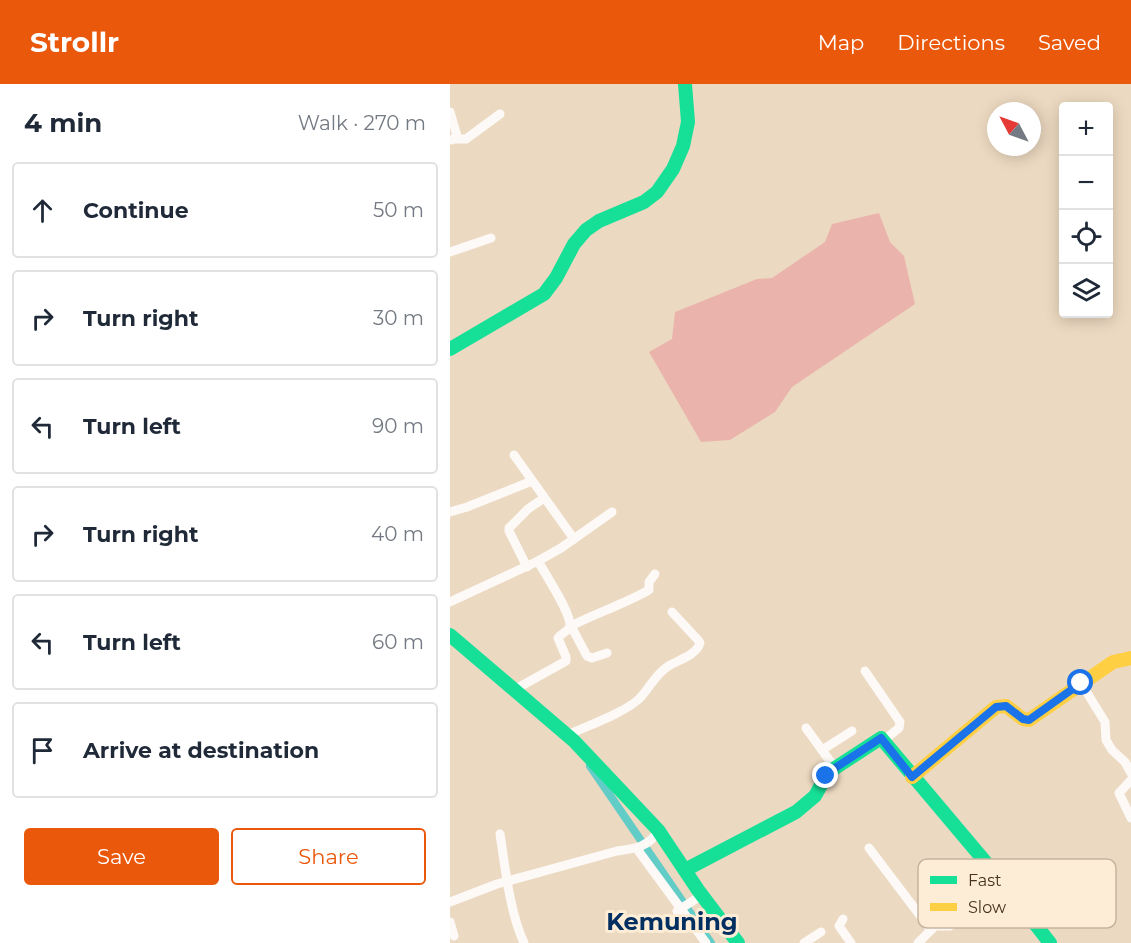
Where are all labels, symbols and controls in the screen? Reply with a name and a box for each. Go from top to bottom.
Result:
text: Strollr [30,25,119,59]
text: Map [818,30,864,55]
text: Directions [897,30,1005,55]
text: Saved [1038,30,1101,55]
north arrow [987,102,1041,156]
map controls [1059,102,1113,318]
button: + [1059,102,1113,156]
text: 4 min [24,107,102,139]
text: Walk · 270 m [298,111,426,135]
button: − [1059,156,1113,210]
icon: ahead [26,194,59,227]
text: Continue [83,197,189,224]
text: 50 m [373,198,424,222]
button: locate [1059,210,1113,264]
button: layers [1059,264,1113,318]
icon: right [26,302,59,335]
text: Turn right [83,305,198,332]
text: 30 m [373,306,424,330]
icon: left [26,410,59,443]
text: Turn left [83,413,181,440]
text: 90 m [372,414,424,438]
icon: right [26,518,59,551]
text: Turn right [83,521,198,548]
text: 40 m [371,522,424,546]
icon: left [26,626,59,659]
text: Turn left [83,629,181,656]
text: 60 m [372,630,424,654]
route start [1067,669,1093,695]
icon: arrive [26,734,59,767]
text: Arrive at destination [83,737,319,764]
route end [812,762,838,788]
button: Save [24,828,219,885]
button: Share [231,828,426,885]
legend [918,859,1116,928]
text: Fast [968,871,1002,890]
text: Slow [968,898,1006,917]
district label: Kemuning [606,907,738,936]

